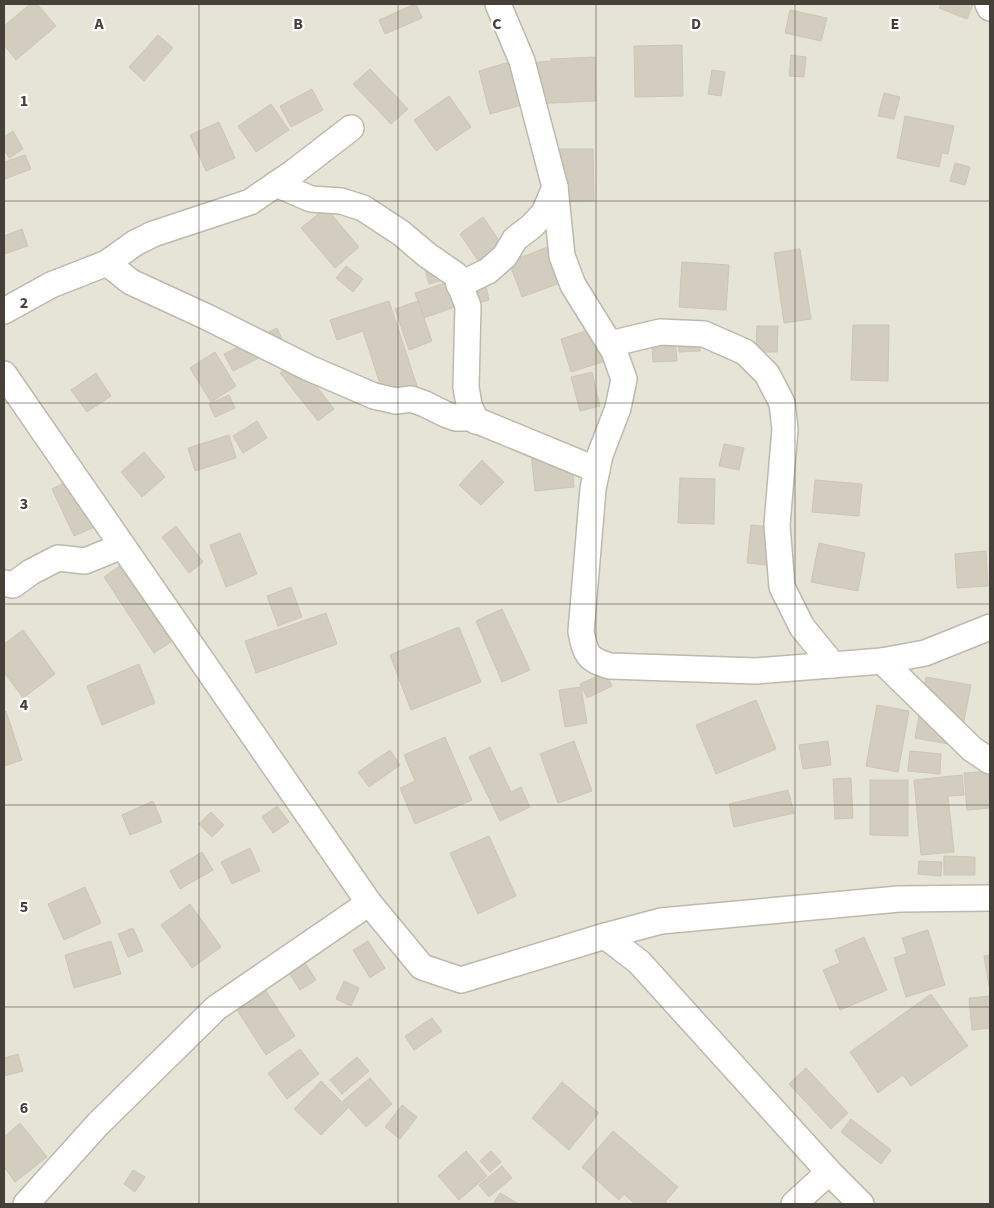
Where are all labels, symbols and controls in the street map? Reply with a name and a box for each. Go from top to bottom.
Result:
text: A [93,13,104,35]
text: B [293,13,303,35]
text: C [492,13,502,35]
text: D [691,13,701,35]
text: E [891,13,899,35]
text: 1 [20,90,28,112]
text: 2 [20,292,28,314]
text: 3 [20,493,28,515]
text: 4 [20,694,29,716]
text: 5 [20,896,28,918]
text: 6 [20,1097,28,1119]

